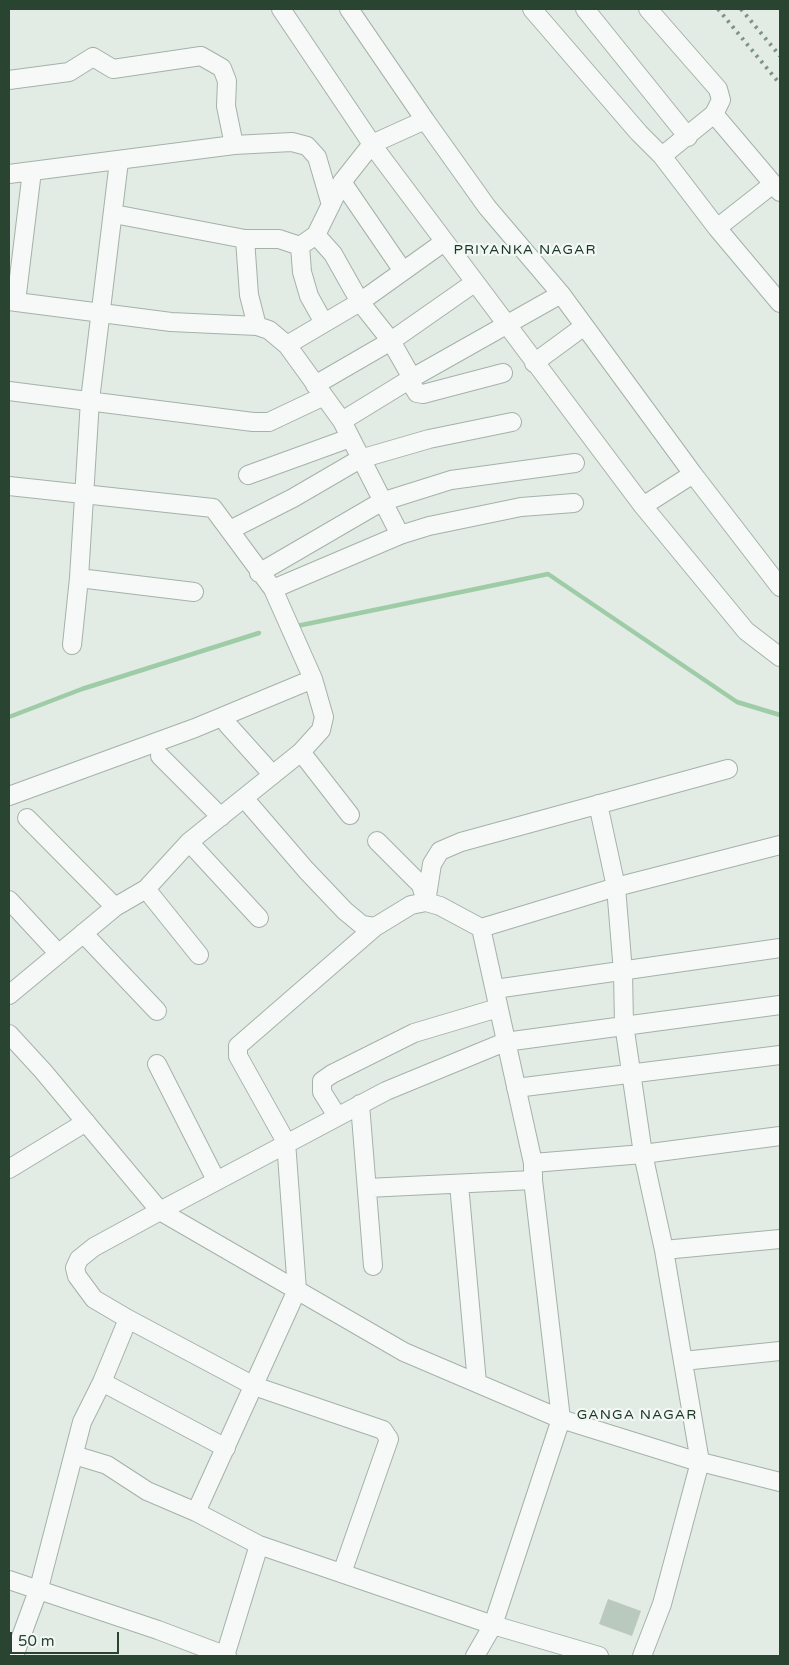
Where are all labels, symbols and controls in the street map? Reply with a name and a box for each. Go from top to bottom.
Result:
district label: PRIYANKA NAGAR [452,242,598,258]
district label: GANGA NAGAR [575,1407,699,1423]
scale bar [12,1622,121,1654]
text: 50 m [18,1632,55,1650]

